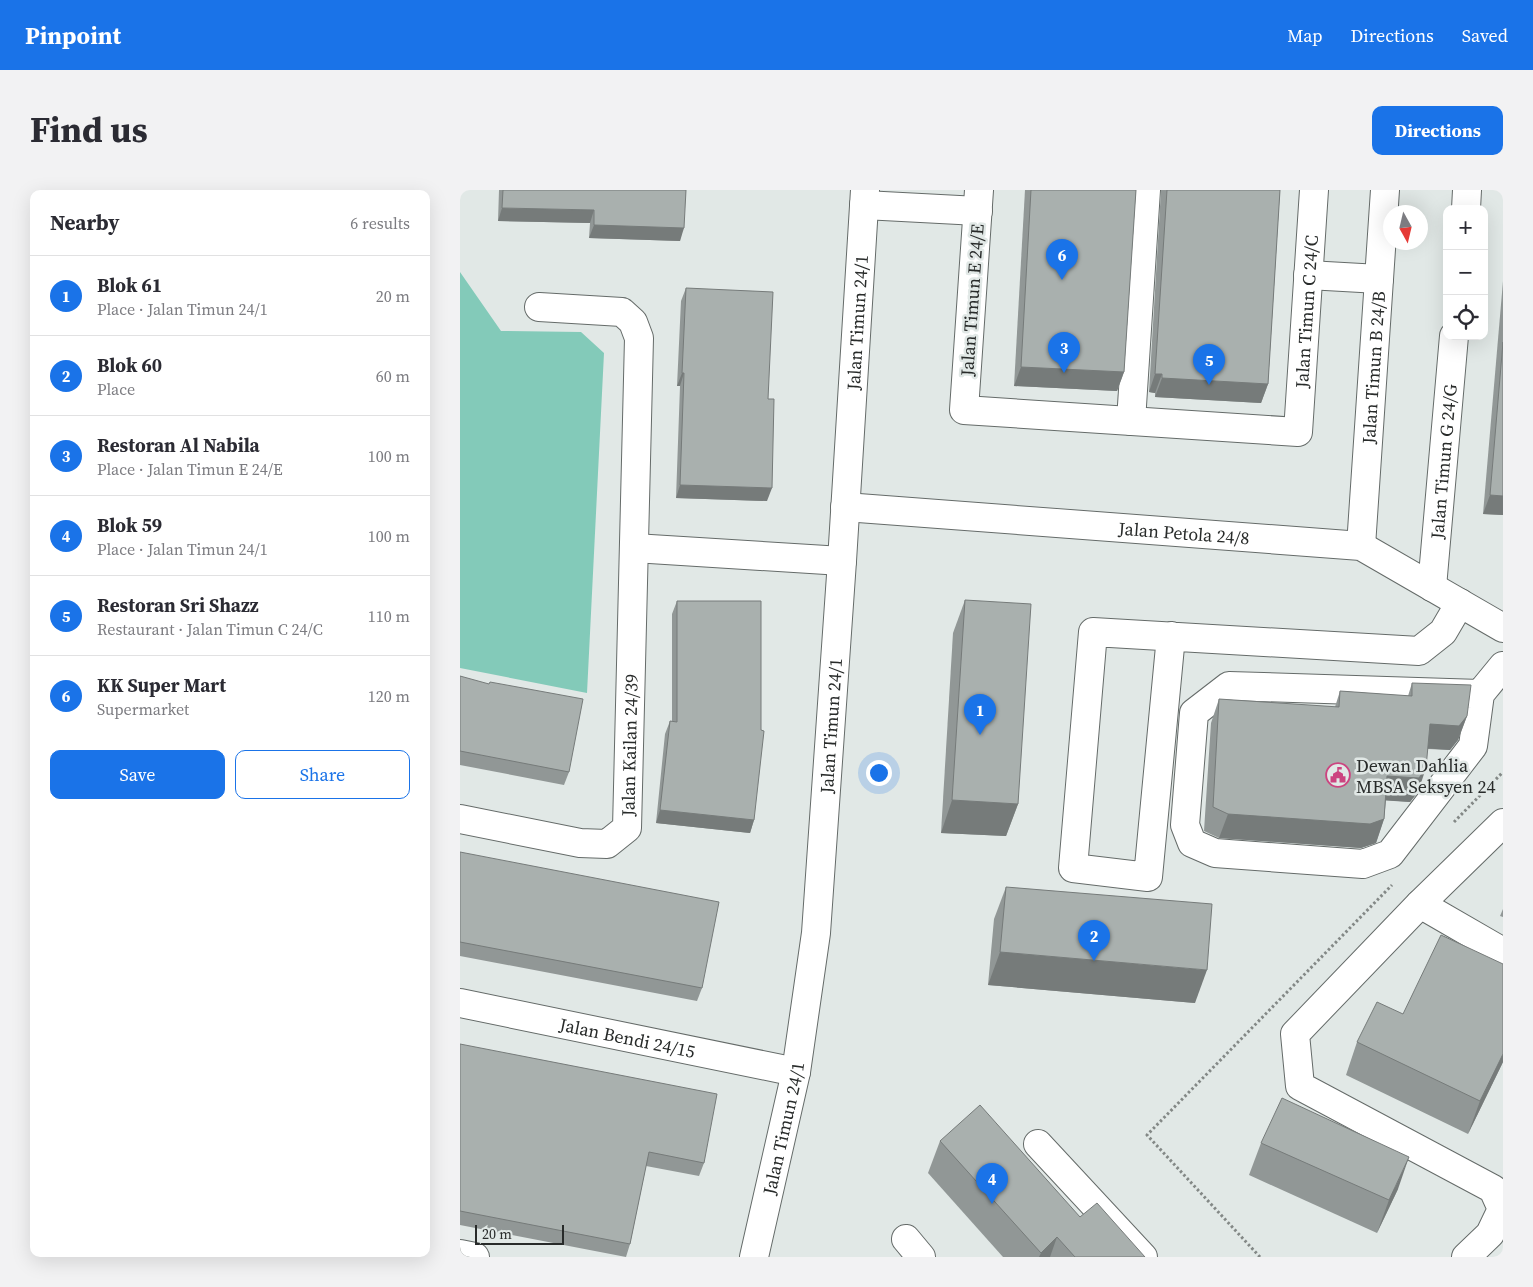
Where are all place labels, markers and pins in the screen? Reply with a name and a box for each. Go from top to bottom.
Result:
pin: 6 [1046,239,1078,280]
pin: 3 [1048,332,1080,373]
pin: 5 [1193,344,1225,385]
pin: 1 [964,694,996,735]
place label: Dewan Dahlia MBSA Seksyen 24 [1356,753,1495,799]
public building icon: Dewan Dahlia MBSA Seksyen 24 [1325,762,1351,788]
pin: 2 [1078,920,1110,961]
pin: 4 [976,1163,1008,1204]

